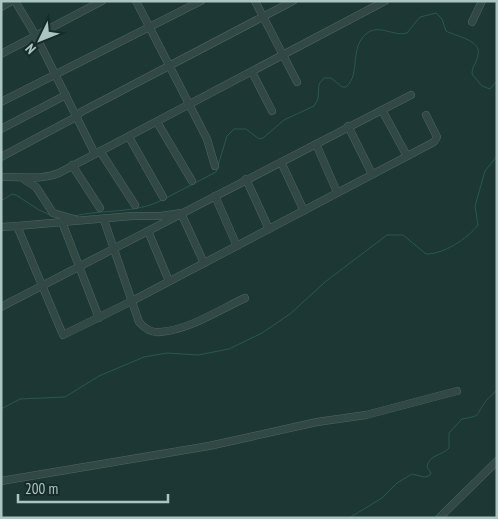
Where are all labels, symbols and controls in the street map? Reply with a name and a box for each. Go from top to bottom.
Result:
north arrow [15,15,65,65]
text: N [21,40,40,58]
scale bar [18,472,168,504]
text: 200 m [25,479,58,498]

